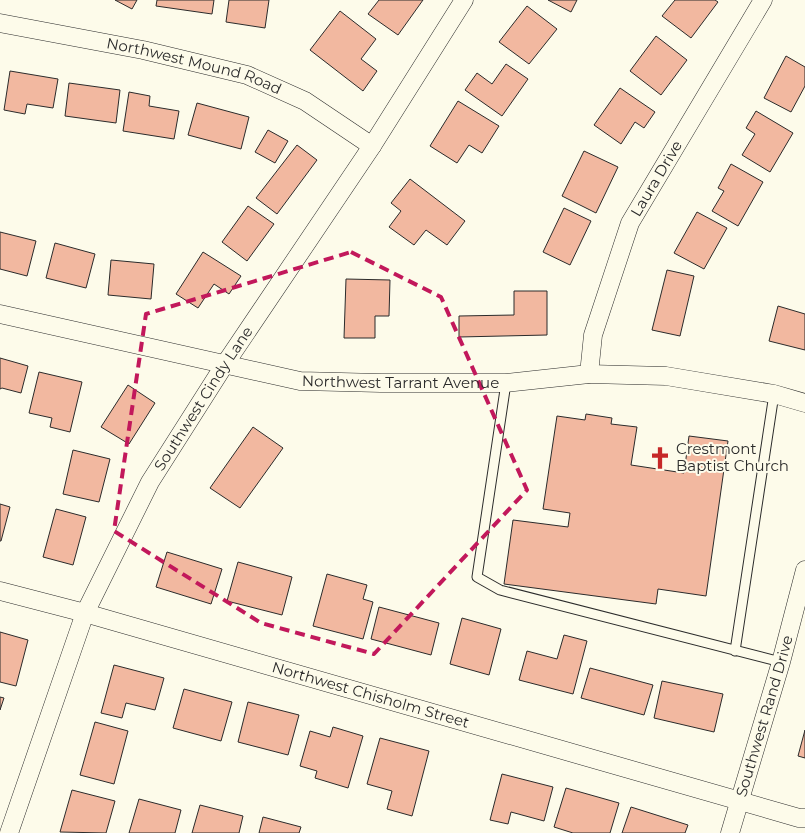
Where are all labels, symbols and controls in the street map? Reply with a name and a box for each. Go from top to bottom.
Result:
street label: Northwest Mound Road [105,33,285,98]
street label: Laura Drive [626,137,686,220]
street label: Southwest Cindy Lane [150,323,257,474]
street label: Northwest Tarrant Avenue [302,371,499,392]
place label: Crestmont Baptist Church [676,439,789,475]
church icon: Crestmont Baptist Church [647,445,673,471]
street label: Southwest Rand Drive [731,633,797,799]
street label: Northwest Chisholm Street [270,657,472,732]

